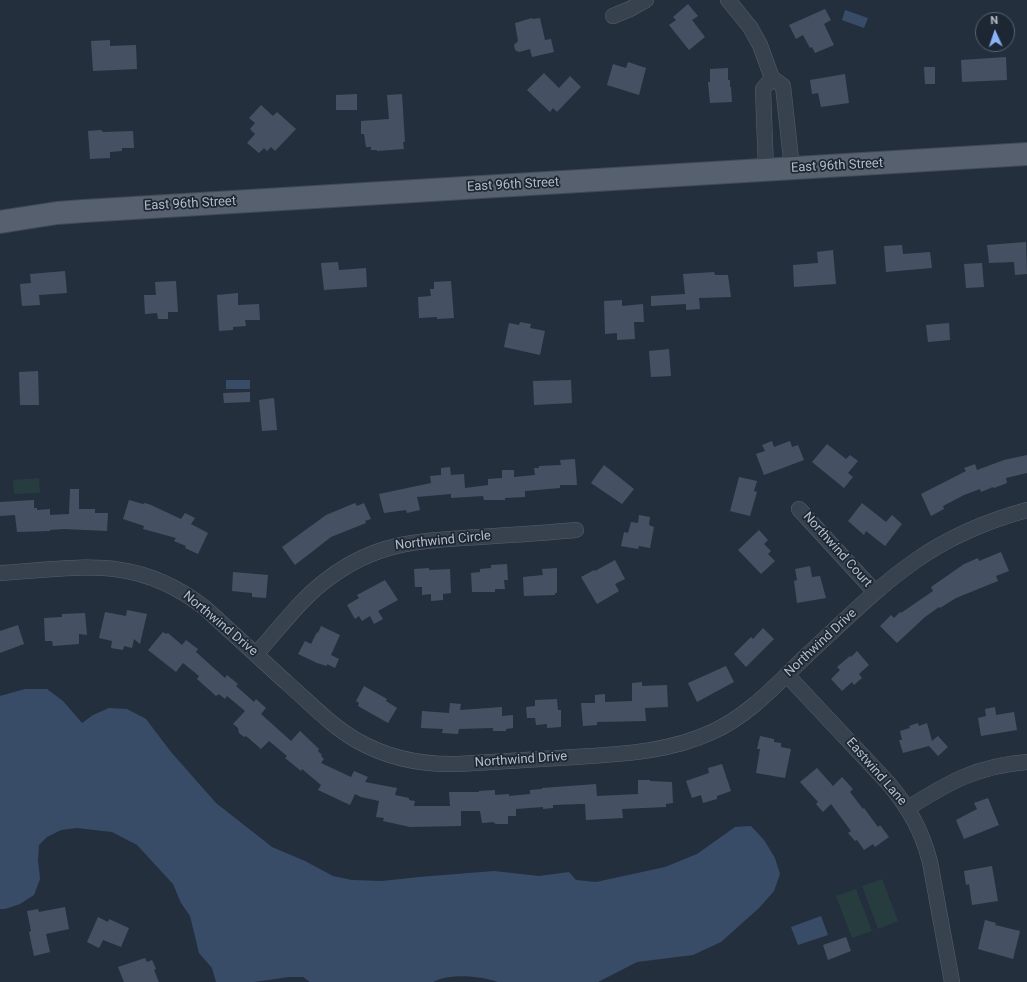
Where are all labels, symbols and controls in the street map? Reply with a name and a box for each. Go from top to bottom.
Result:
north arrow [975,12,1015,52]
text: N [990,14,999,27]
street label: East 96th Street [791,156,883,176]
street label: East 96th Street [467,175,559,195]
street label: East 96th Street [144,194,236,214]
street label: Northwind Court [799,509,875,591]
street label: Northwind Circle [394,528,492,554]
street label: Northwind Drive [179,588,261,660]
street label: Northwind Drive [782,606,860,680]
street label: Eastwind Lane [842,735,910,809]
street label: Northwind Drive [474,749,568,771]

